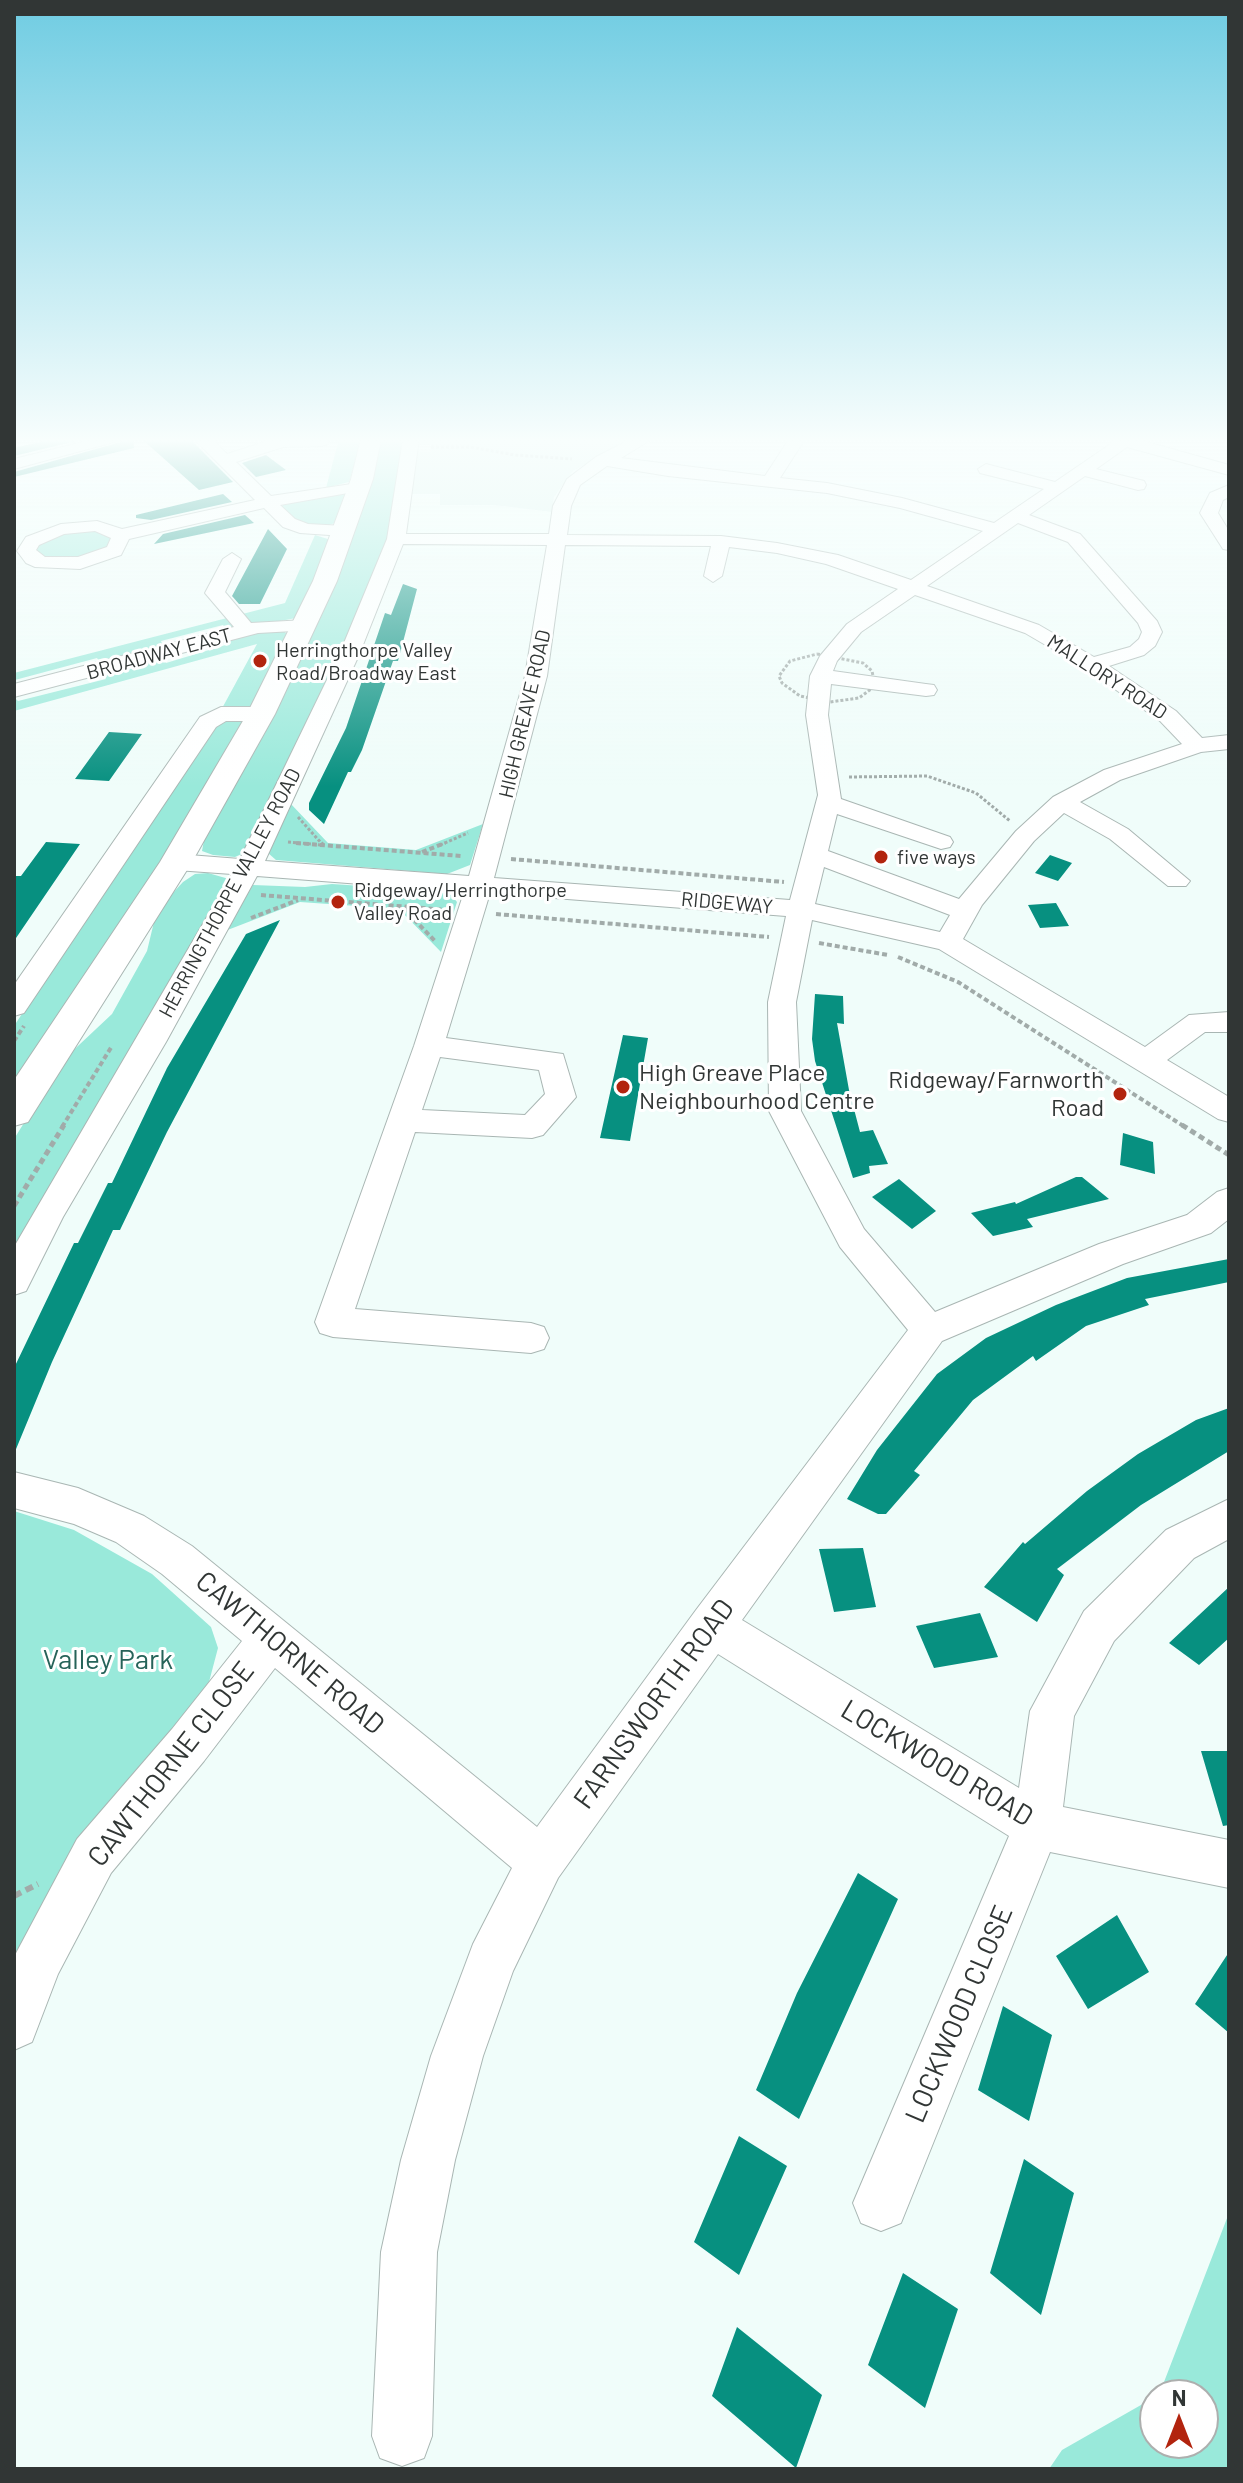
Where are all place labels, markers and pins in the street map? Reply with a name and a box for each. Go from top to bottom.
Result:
place label: Herringthorpe Valley Road/Broadway East [276,638,457,685]
marker: Herringthorpe Valley Road/Broadway East [251,652,269,670]
place label: five ways [897,845,976,869]
marker: five ways [872,848,890,866]
place label: Ridgeway/Herringthorpe Valley Road [354,878,567,925]
marker: Ridgeway/Herringthorpe Valley Road [329,893,347,911]
place label: High Greave Place Neighbourhood Centre [639,1059,875,1115]
place label: Ridgeway/Farnworth Road [888,1066,1104,1122]
marker: High Greave Place Neighbourhood Centre [614,1078,632,1096]
marker: Ridgeway/Farnworth Road [1111,1085,1129,1103]

